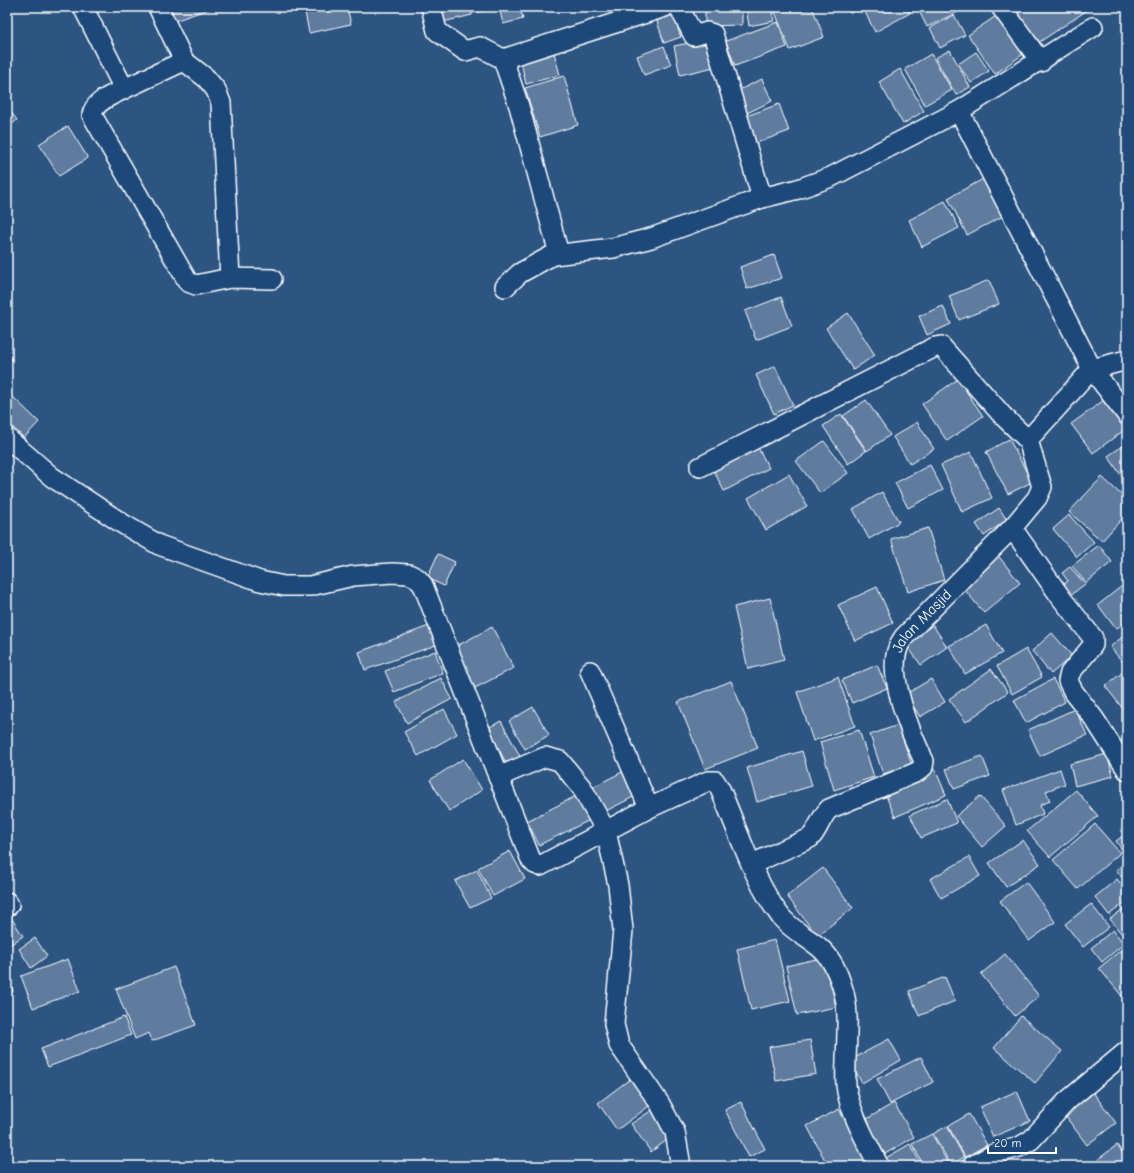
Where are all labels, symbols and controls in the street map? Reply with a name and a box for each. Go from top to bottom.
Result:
street label: Jalan Masjid [888,585,955,655]
scale bar [988,1129,1056,1155]
text: 20 m [994,1136,1022,1150]

